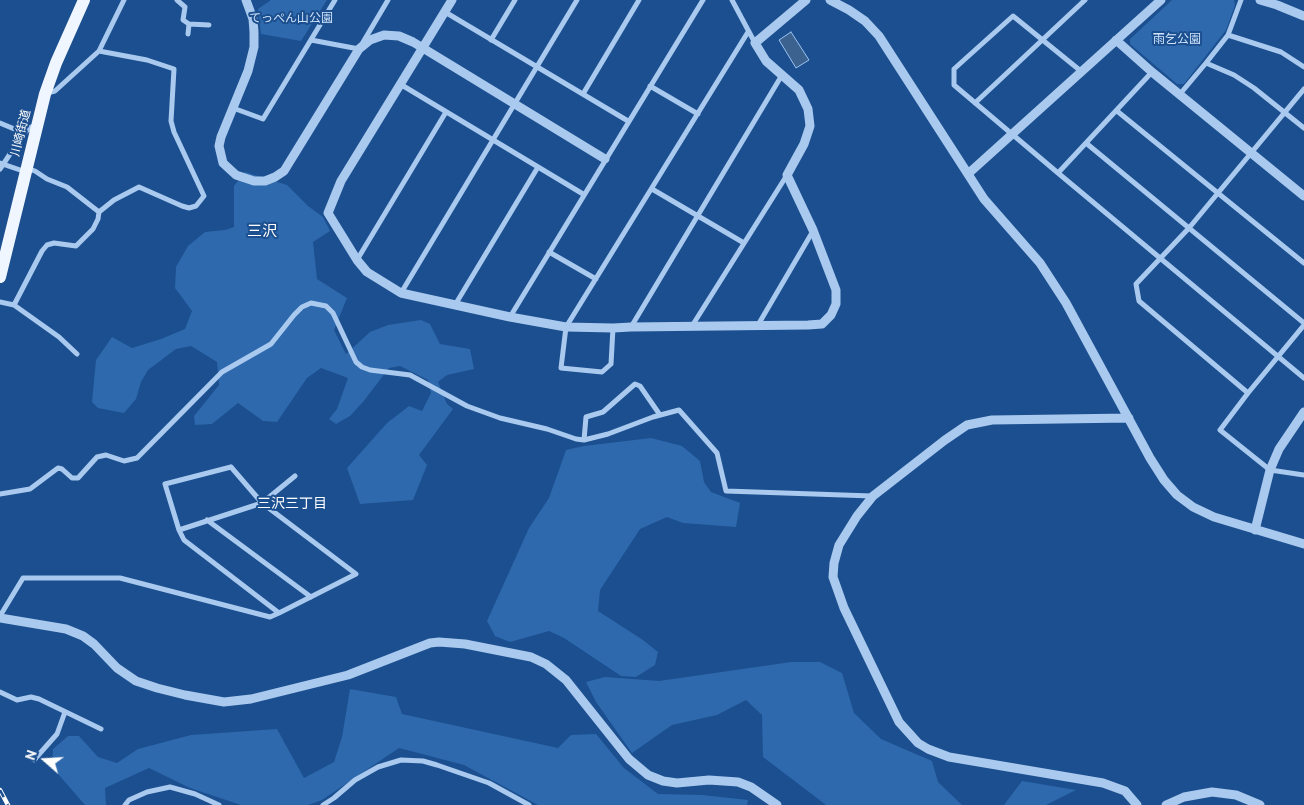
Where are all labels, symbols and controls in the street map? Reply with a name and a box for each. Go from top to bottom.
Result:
park label: てっぺん山公園 [249,12,333,26]
park label: 雨乞公園 [1153,33,1201,47]
street label: 川崎街道 [8,108,34,158]
district label: 三沢 [247,223,277,241]
district label: 三沢三丁目 [257,496,327,512]
north arrow [20,735,70,785]
text: N [21,748,41,762]

